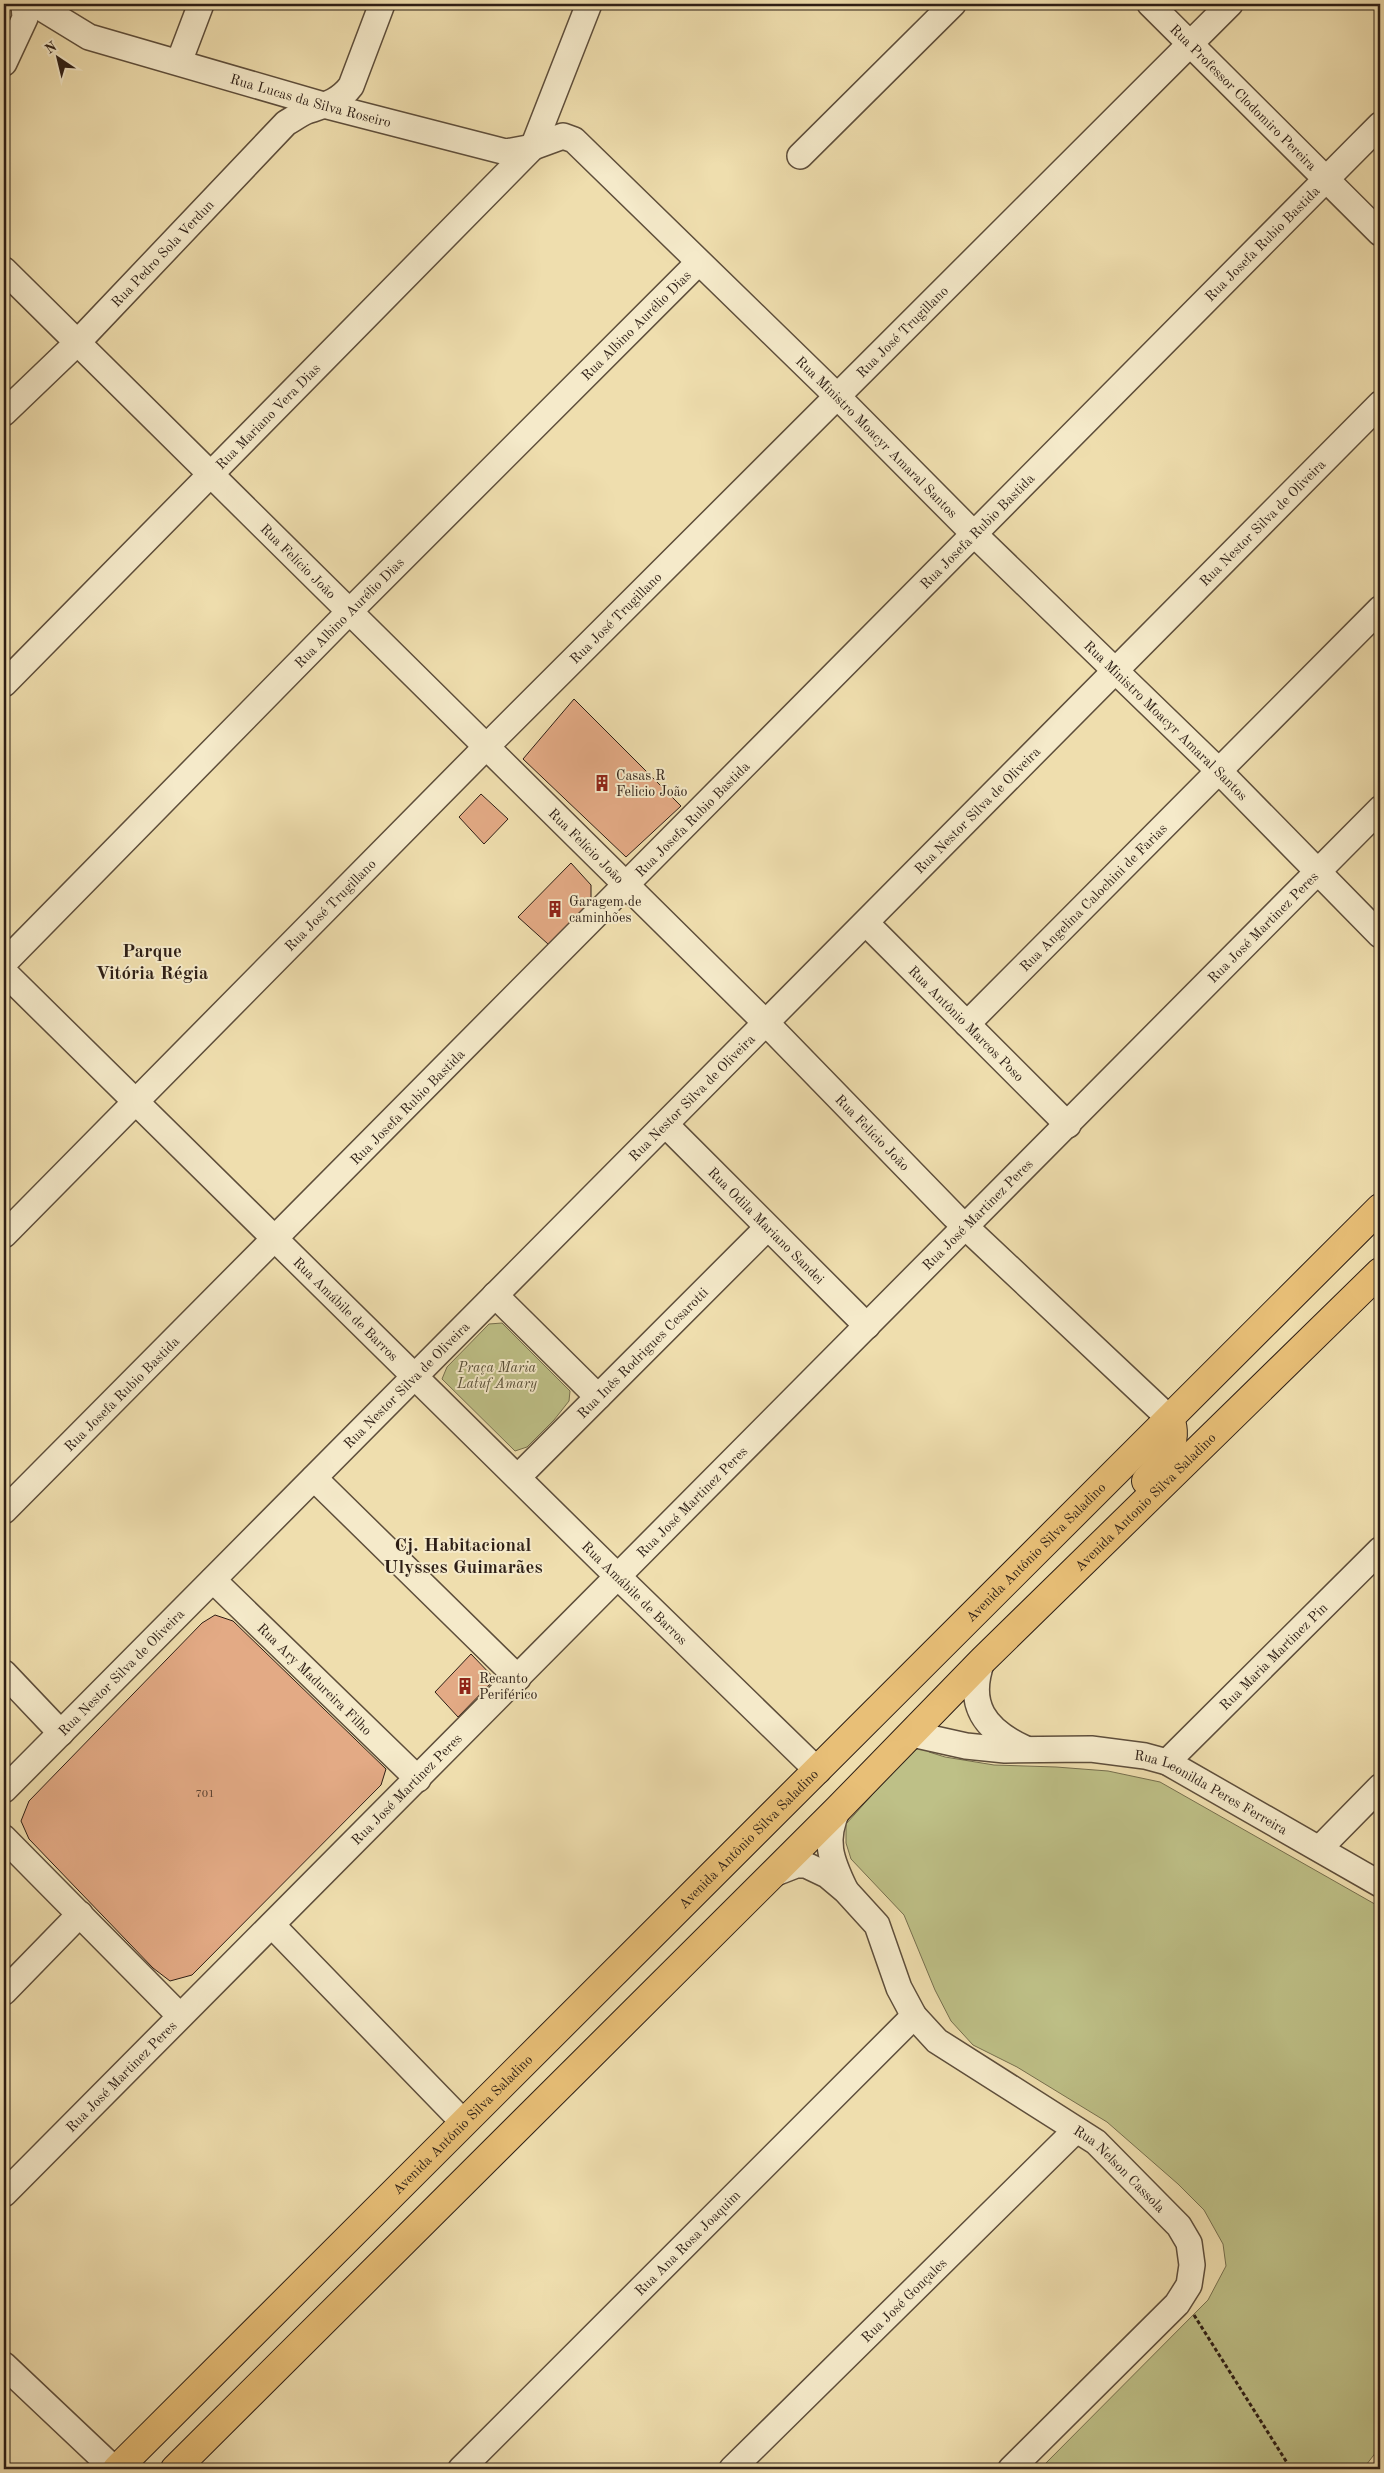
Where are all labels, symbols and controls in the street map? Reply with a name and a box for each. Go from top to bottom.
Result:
street label: Rua Professor Clodomiro Pereira [1167,22,1319,174]
north arrow [32,32,82,82]
text: N [43,39,60,57]
street label: Rua Lucas da Silva Roseiro [228,72,393,130]
street label: Rua Josefa Rubio Bastida [1203,184,1323,304]
street label: Rua Pedro Sola Verdun [109,197,217,310]
street label: Rua Albino Aurélio Dias [579,268,694,383]
street label: Rua José Trugillano [854,284,951,381]
street label: Rua Ministro Moacyr Amaral Santos [793,354,960,521]
street label: Rua Mariano Vera Dias [214,361,323,472]
street label: Rua Nestor Silva de Oliveira [1197,457,1329,589]
street label: Rua Josefa Rubio Bastida [918,471,1037,592]
street label: Rua Felício João [257,522,338,602]
street label: Rua Albino Aurélio Dias [292,555,407,671]
street label: Rua José Trugillano [568,570,665,667]
street label: Rua Ministro Moacyr Amaral Santos [1081,639,1250,803]
street label: Rua Nestor Silva de Oliveira [912,745,1043,877]
street label: Rua Josefa Rubio Bastida [633,759,753,880]
place label: Casas R Felicio João [616,769,688,799]
building icon: Casas R Felicio João [592,773,612,793]
street label: Rua Felício João [545,806,626,887]
street label: Rua Angelina Calochini de Farias [1018,821,1170,974]
street label: Rua José Trugillano [283,857,379,954]
street label: Rua José Martinez Peres [1206,870,1321,986]
place label: Garagem de caminhões [569,895,641,925]
building icon: Garagem de caminhões [545,899,565,919]
district label: Parque Vitória Régia [95,943,209,984]
street label: Rua Antônio Marcos Poso [905,964,1026,1085]
street label: Rua Nestor Silva de Oliveira [627,1032,758,1164]
street label: Rua Josefa Rubio Bastida [348,1047,468,1168]
street label: Rua Felício João [832,1092,912,1174]
street label: Rua José Martinez Peres [920,1157,1036,1273]
street label: Rua Odila Mariano Sandei [705,1165,827,1287]
street label: Rua Amábile de Barros [290,1255,400,1364]
street label: Rua Inês Rodrigues Cesarotti [575,1285,711,1421]
street label: Rua Nestor Silva de Oliveira [341,1319,473,1451]
street label: Rua Josefa Rubio Bastida [62,1334,182,1454]
park label: Praça Maria Latuf Amary [456,1361,538,1392]
street label: Avenida Antonio Silva Saladino [1073,1431,1219,1574]
street label: Rua José Martinez Peres [635,1444,750,1560]
street label: Avenida Antônio Silva Saladino [964,1480,1109,1625]
district label: Cj. Habitacional Ulysses Guimarães [383,1537,543,1578]
street label: Rua Amábile de Barros [579,1539,689,1648]
street label: Rua Maria Martinez Pin [1218,1600,1331,1713]
street label: Rua Nestor Silva de Oliveira [56,1607,187,1739]
street label: Rua Ary Madureira Filho [254,1621,374,1738]
place label: Recanto Periférico [479,1672,537,1702]
building icon: Recanto Periférico [455,1676,475,1696]
street label: Rua José Martinez Peres [349,1731,465,1848]
street label: Rua Leonilda Peres Ferreira [1133,1749,1290,1837]
street label: Avenida Antônio Silva Saladino [676,1767,821,1912]
house number: 701 [195,1789,215,1800]
street label: Rua José Martinez Peres [64,2019,180,2135]
street label: Avenida Antônio Silva Saladino [391,2053,536,2197]
street label: Rua Nelson Cassola [1071,2124,1167,2216]
street label: Rua Ana Rosa Joaquim [633,2188,743,2299]
street label: Rua José Gonçales [859,2256,950,2345]

